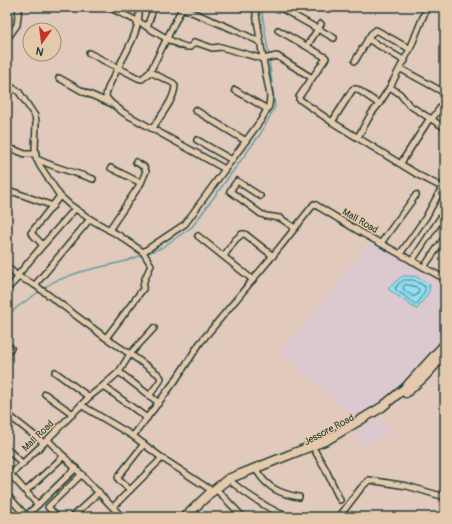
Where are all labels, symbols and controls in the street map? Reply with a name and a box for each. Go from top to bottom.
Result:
north arrow [22,22,62,62]
text: N [34,44,45,58]
street label: Mall Road [340,206,380,236]
street label: Jessore Road [302,412,356,448]
street label: Mall Road [20,418,56,454]

